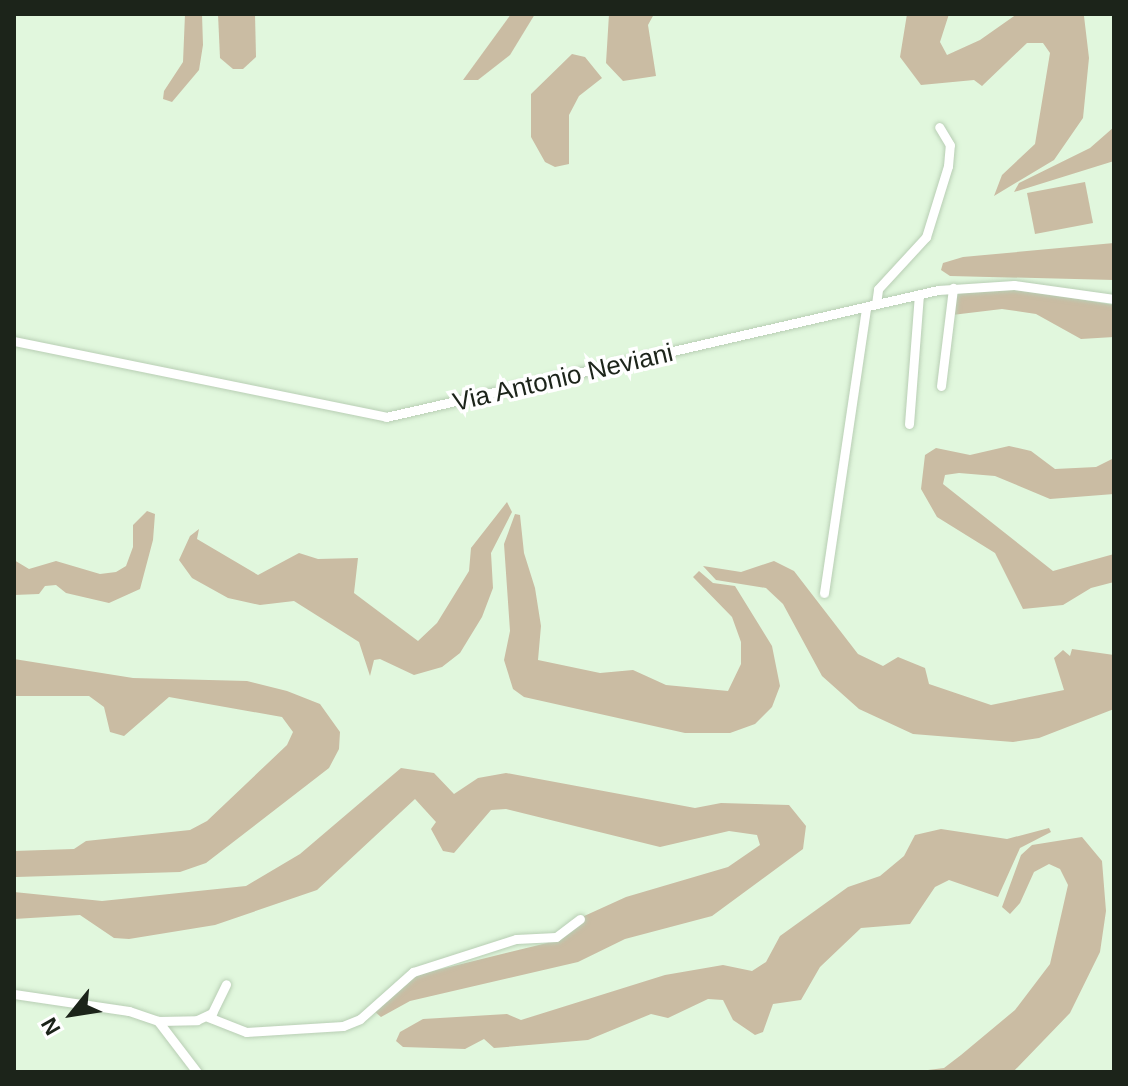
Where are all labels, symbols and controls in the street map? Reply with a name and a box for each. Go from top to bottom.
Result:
street label: Via Antonio Neviani [449,337,677,419]
north arrow [32,974,112,1054]
text: N [36,1013,66,1039]

